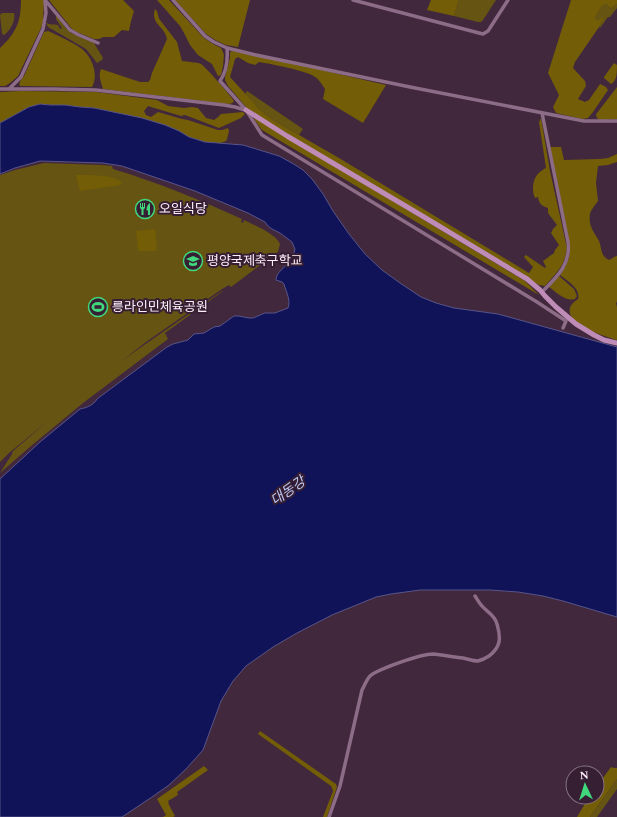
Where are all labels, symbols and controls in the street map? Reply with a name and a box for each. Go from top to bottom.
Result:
restaurant icon: 오일식당 [134,198,156,220]
place label: 오일식당 [159,199,207,219]
school or university icon: 평양국제축구학교 [182,250,204,272]
place label: 평양국제축구학교 [207,251,303,271]
sports icon: 릉라인민체육공원 [87,296,109,318]
place label: 릉라인민체육공원 [112,297,208,317]
water label: 대동강 [266,470,312,511]
north arrow [565,765,605,805]
text: N [579,767,589,784]

